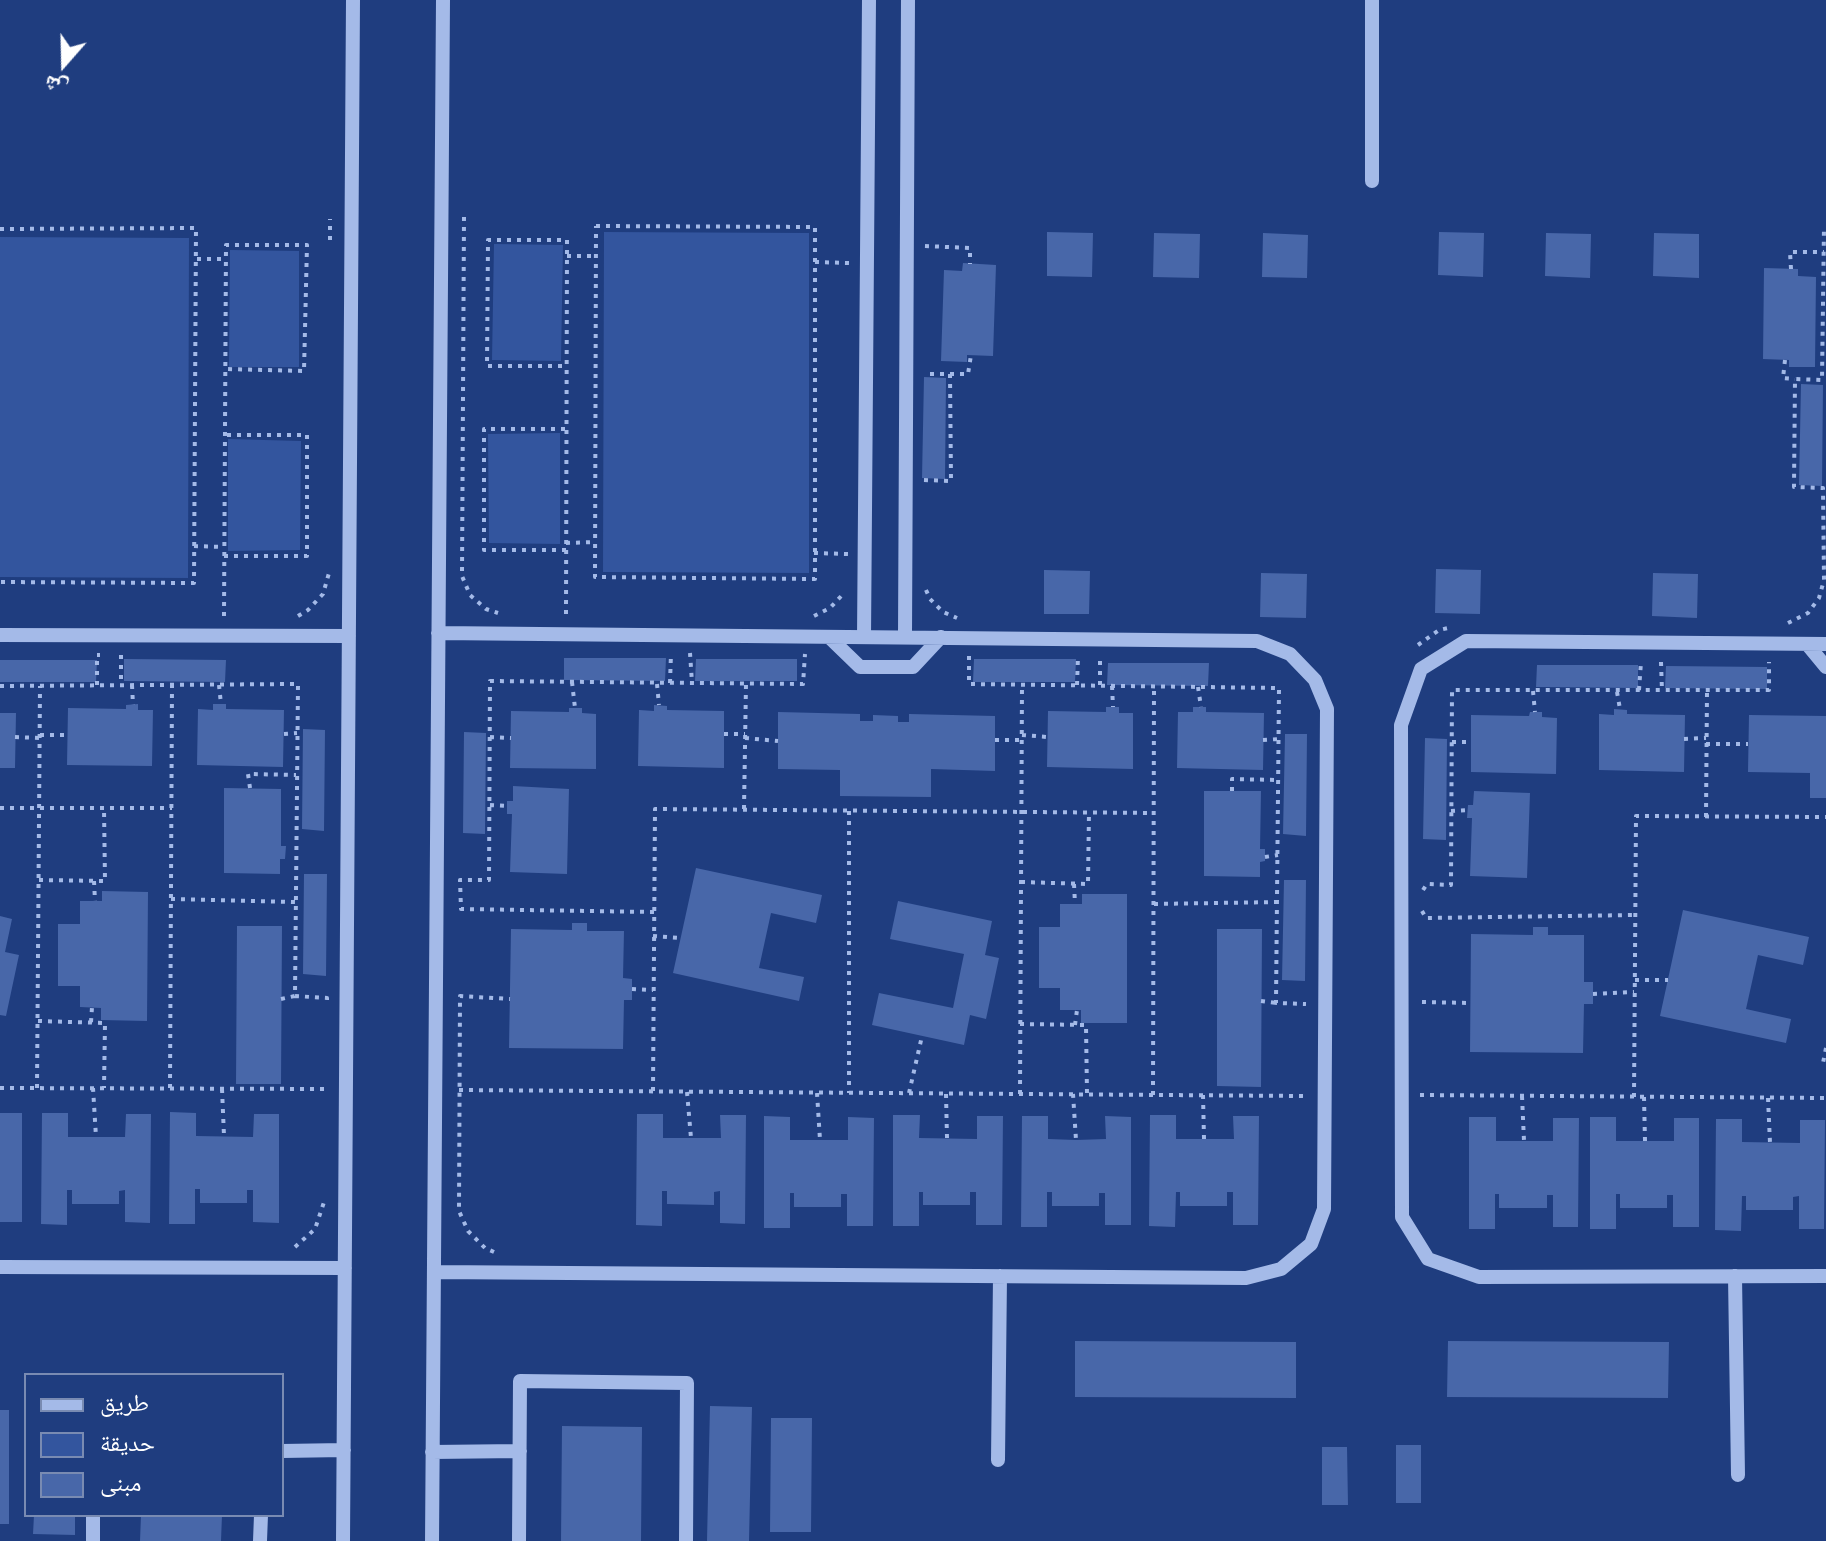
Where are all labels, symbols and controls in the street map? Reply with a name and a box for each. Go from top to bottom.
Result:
north arrow [24,24,104,104]
text: ش [40,69,72,104]
legend [24,1373,284,1517]
text: طريق [100,1387,149,1418]
text: حديقة [100,1427,155,1458]
text: مبنى [100,1467,141,1498]

